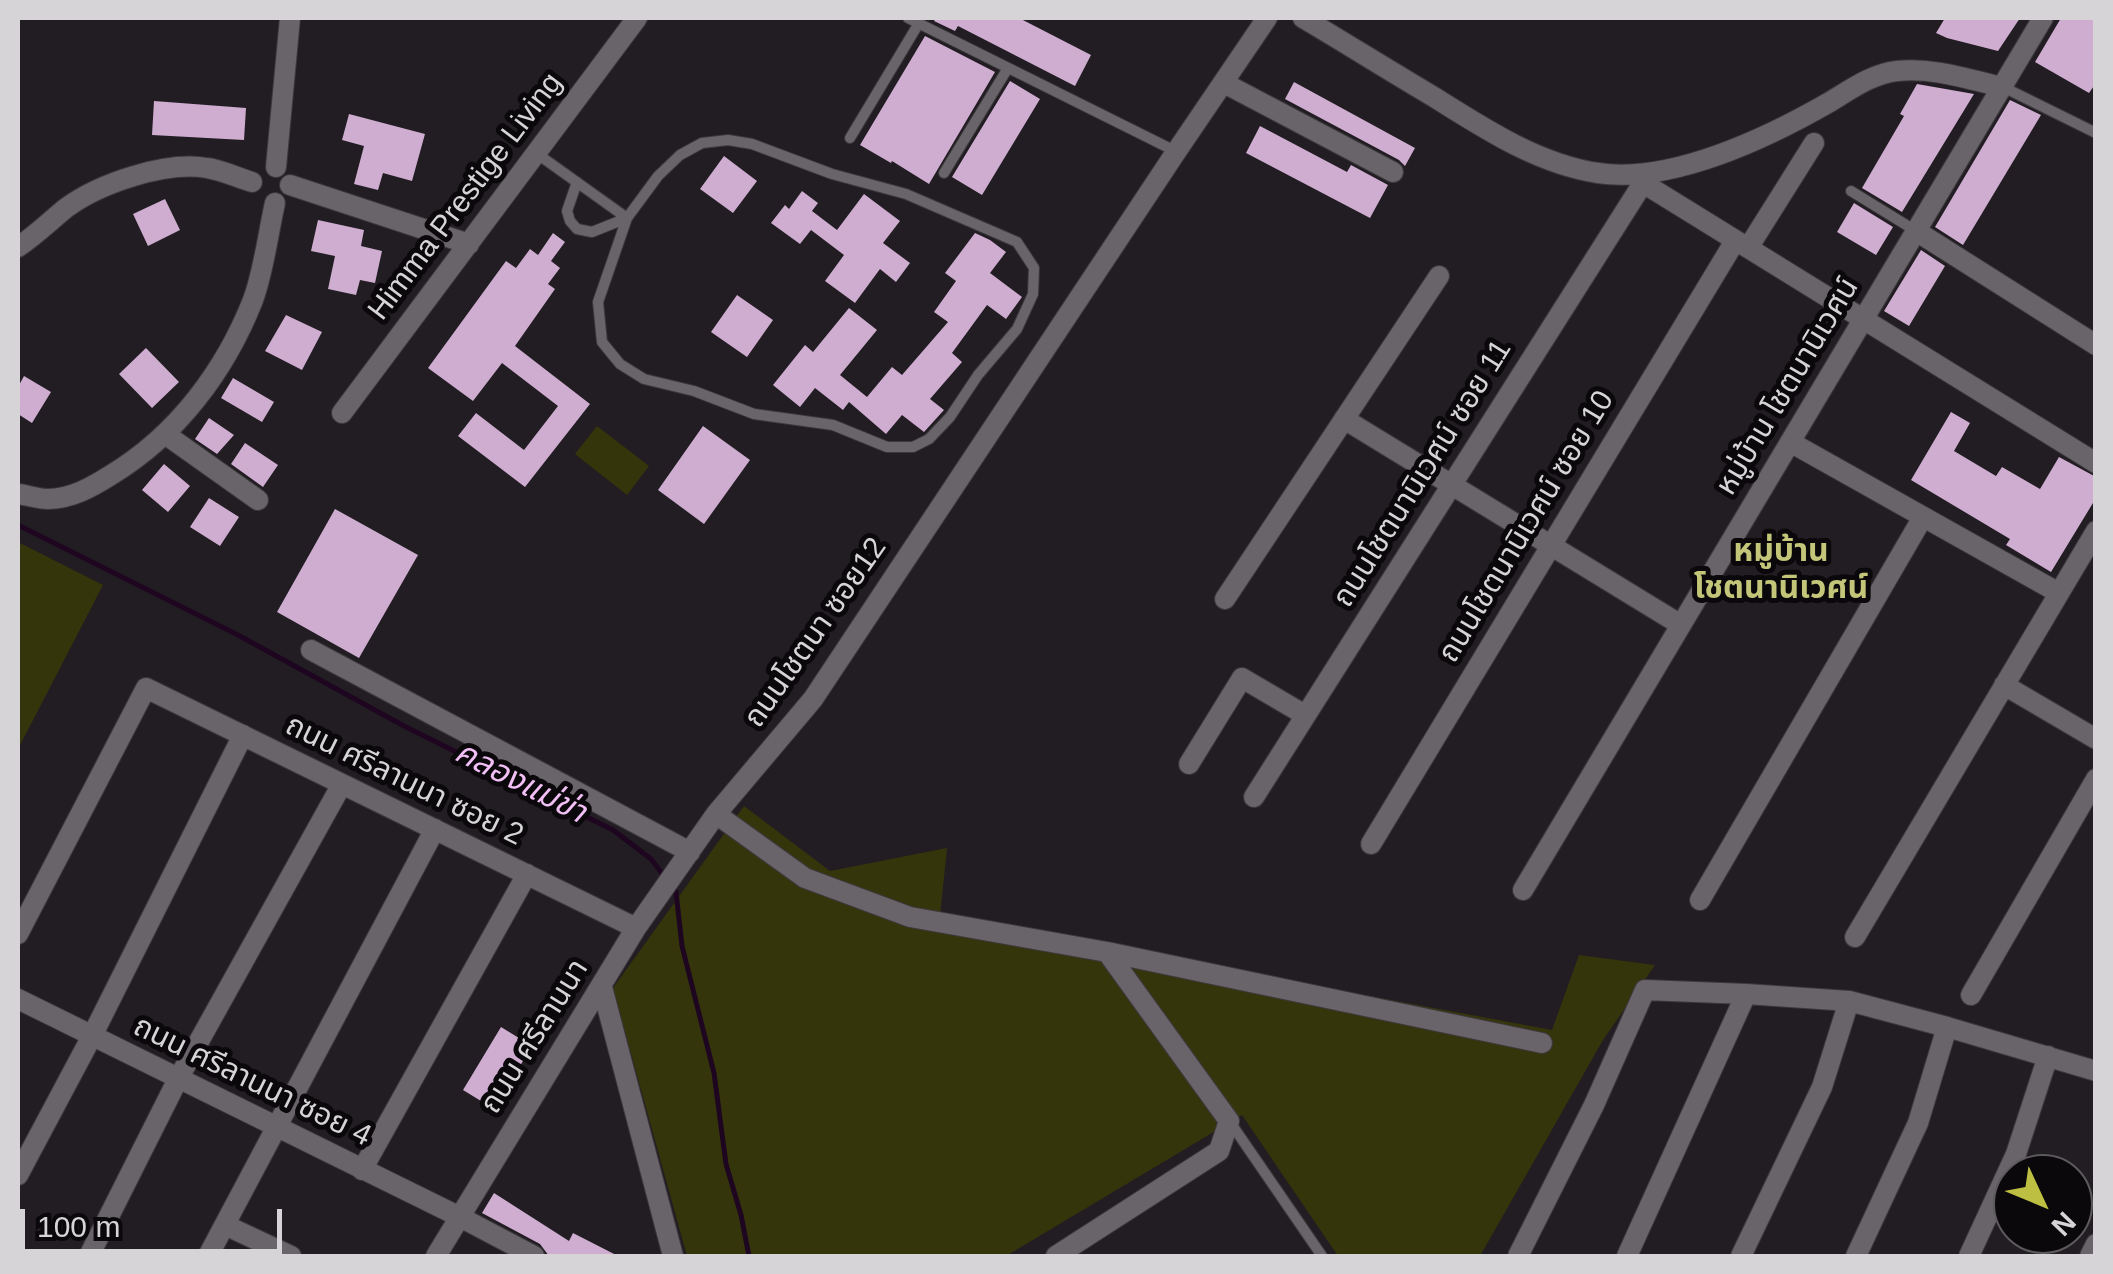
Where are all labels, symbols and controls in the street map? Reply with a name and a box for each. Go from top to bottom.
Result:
street label: Himma Prestige Living [361,66,571,328]
street label: หมู่บ้าน โชตนานิเวศน์ [1709,272,1867,502]
street label: ถนนโชตนานิเวศน์ ซอย 11 [1326,334,1520,614]
street label: ถนนโชตนานิเวศน์ ซอย 10 [1432,385,1622,669]
street label: ถนนโชตนา ซอย12 [737,531,895,735]
district label: หมู่บ้าน โชตนานิเวศน์ [1694,533,1868,608]
street label: ถนน ศรีลานนา ซอย 2 [279,708,529,854]
water label: คลองแม่ข่า [448,734,592,832]
street label: ถนน ศรีลานนา [473,953,597,1121]
street label: ถนน ศรีลานนา ซอย 4 [127,1009,377,1155]
north arrow [1993,1154,2093,1254]
scale bar [25,1189,288,1251]
text: N [2045,1206,2082,1242]
text: 100 m [37,1210,120,1243]

